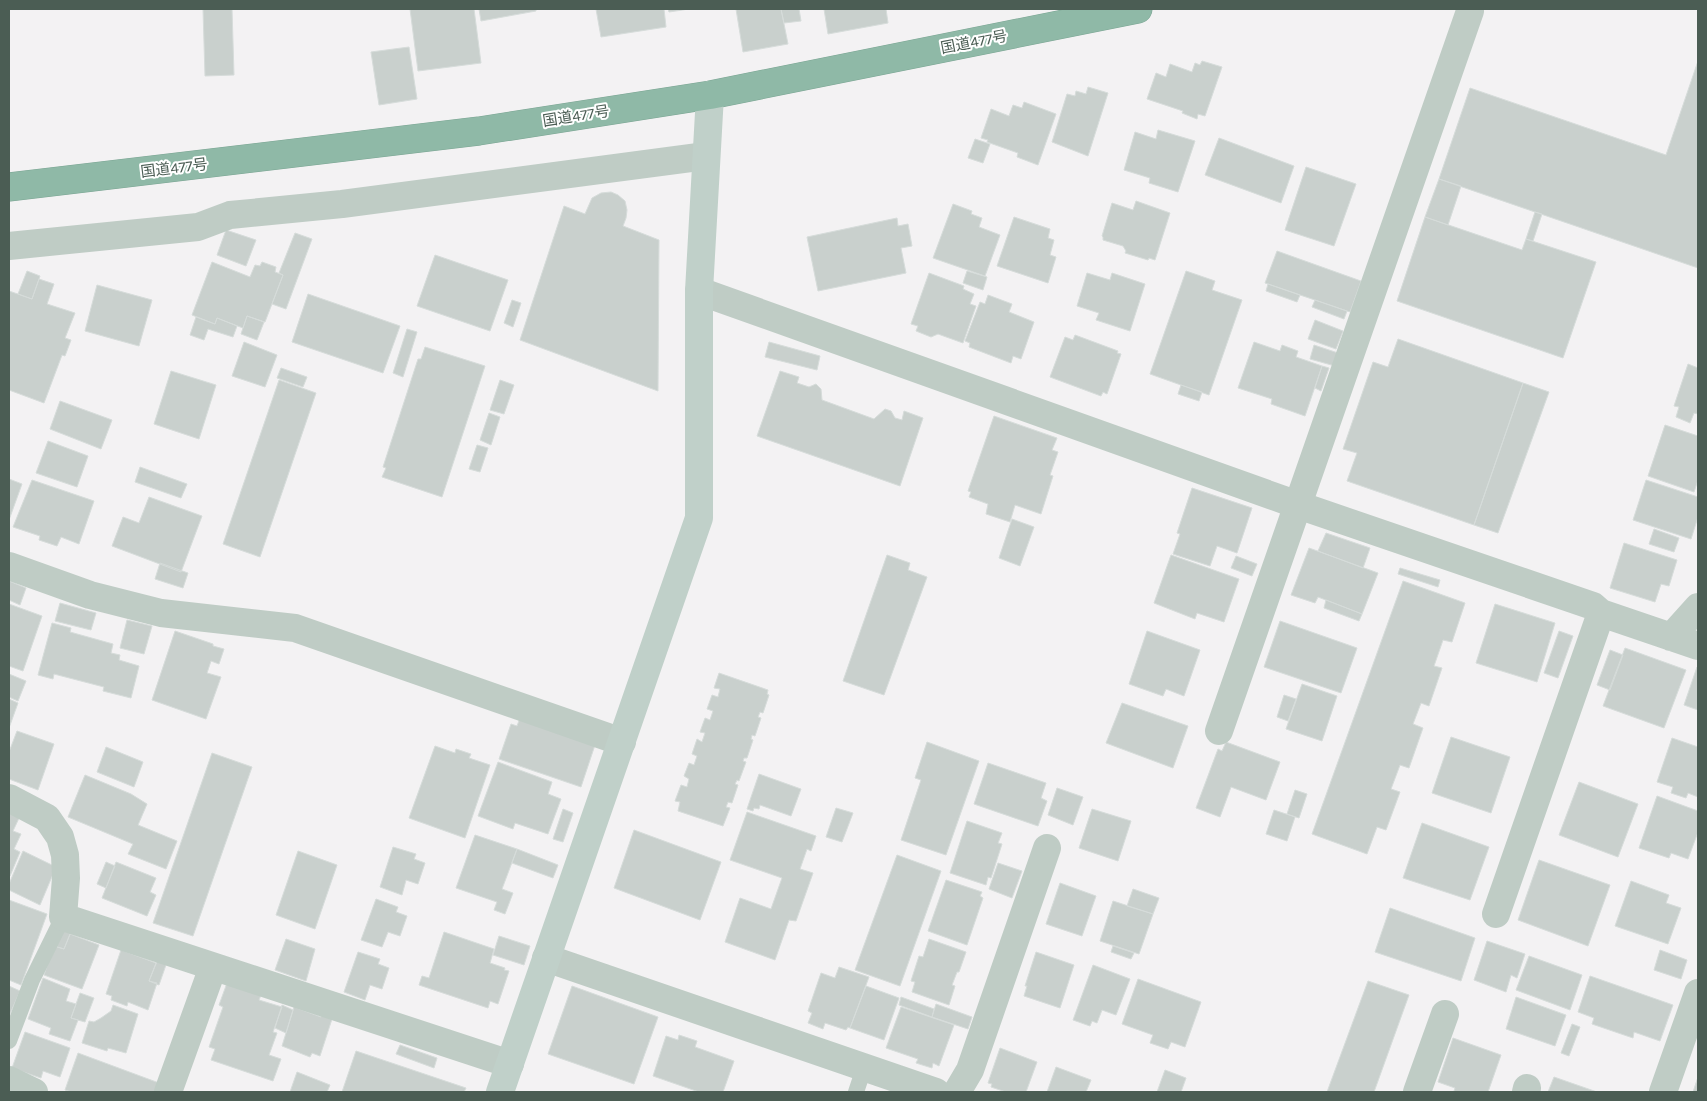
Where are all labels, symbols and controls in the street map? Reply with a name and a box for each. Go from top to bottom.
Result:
street label: 国道477号 [939,27,1009,57]
street label: 国道477号 [541,102,611,130]
street label: 国道477号 [139,155,209,181]

